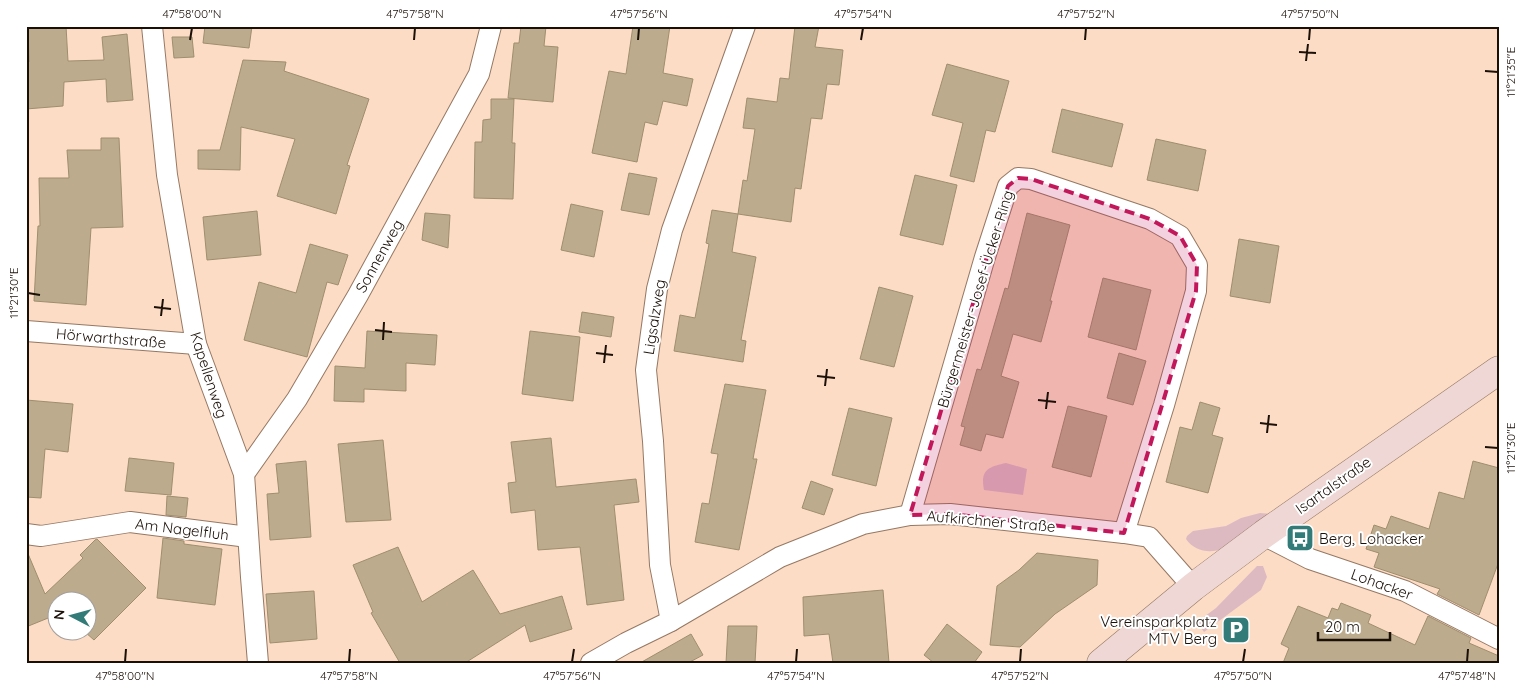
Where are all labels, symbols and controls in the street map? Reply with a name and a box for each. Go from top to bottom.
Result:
text: 47°58'00"N [162,6,222,21]
text: 47°57'58"N [386,6,444,21]
text: 47°57'56"N [610,6,668,21]
text: 47°57'54"N [834,6,892,21]
text: 47°57'52"N [1057,6,1115,21]
text: 47°57'50"N [1281,6,1339,21]
text: 11°21'35"E [1503,47,1518,97]
street label: Bürgermeister-Josef-Ücker-Ring [933,188,1017,410]
street label: Sonnenweg [351,216,407,296]
text: 11°21'30"E [6,267,21,319]
street label: Ligsalzweg [639,278,669,356]
street label: Hörwarthstraße [55,324,167,352]
street label: Kapellenweg [186,329,232,421]
text: 11°21'30"E [1503,422,1518,474]
street label: Isartalstraße [1292,452,1374,518]
street label: Aufkirchner Straße [926,506,1056,536]
street label: Am Nagelfluh [134,514,230,544]
bus stop icon: Berg, Lohacker [1285,523,1315,553]
place label: Berg, Lohacker [1319,529,1424,548]
street label: Lohacker [1349,564,1416,604]
north arrow [48,592,98,642]
text: N [50,609,69,621]
scale bar [1318,609,1390,641]
place label: Vereinsparkplatz MTV Berg [1100,612,1217,648]
parking icon: Vereinsparkplatz MTV Berg [1221,615,1251,645]
text: 20 m [1325,617,1360,636]
text: 47°58'00"N [95,668,155,683]
text: 47°57'58"N [320,668,378,683]
text: 47°57'56"N [543,668,601,683]
text: 47°57'54"N [767,668,825,683]
text: 47°57'52"N [991,668,1049,683]
text: 47°57'50"N [1214,668,1272,683]
text: 47°57'48"N [1438,668,1496,683]

